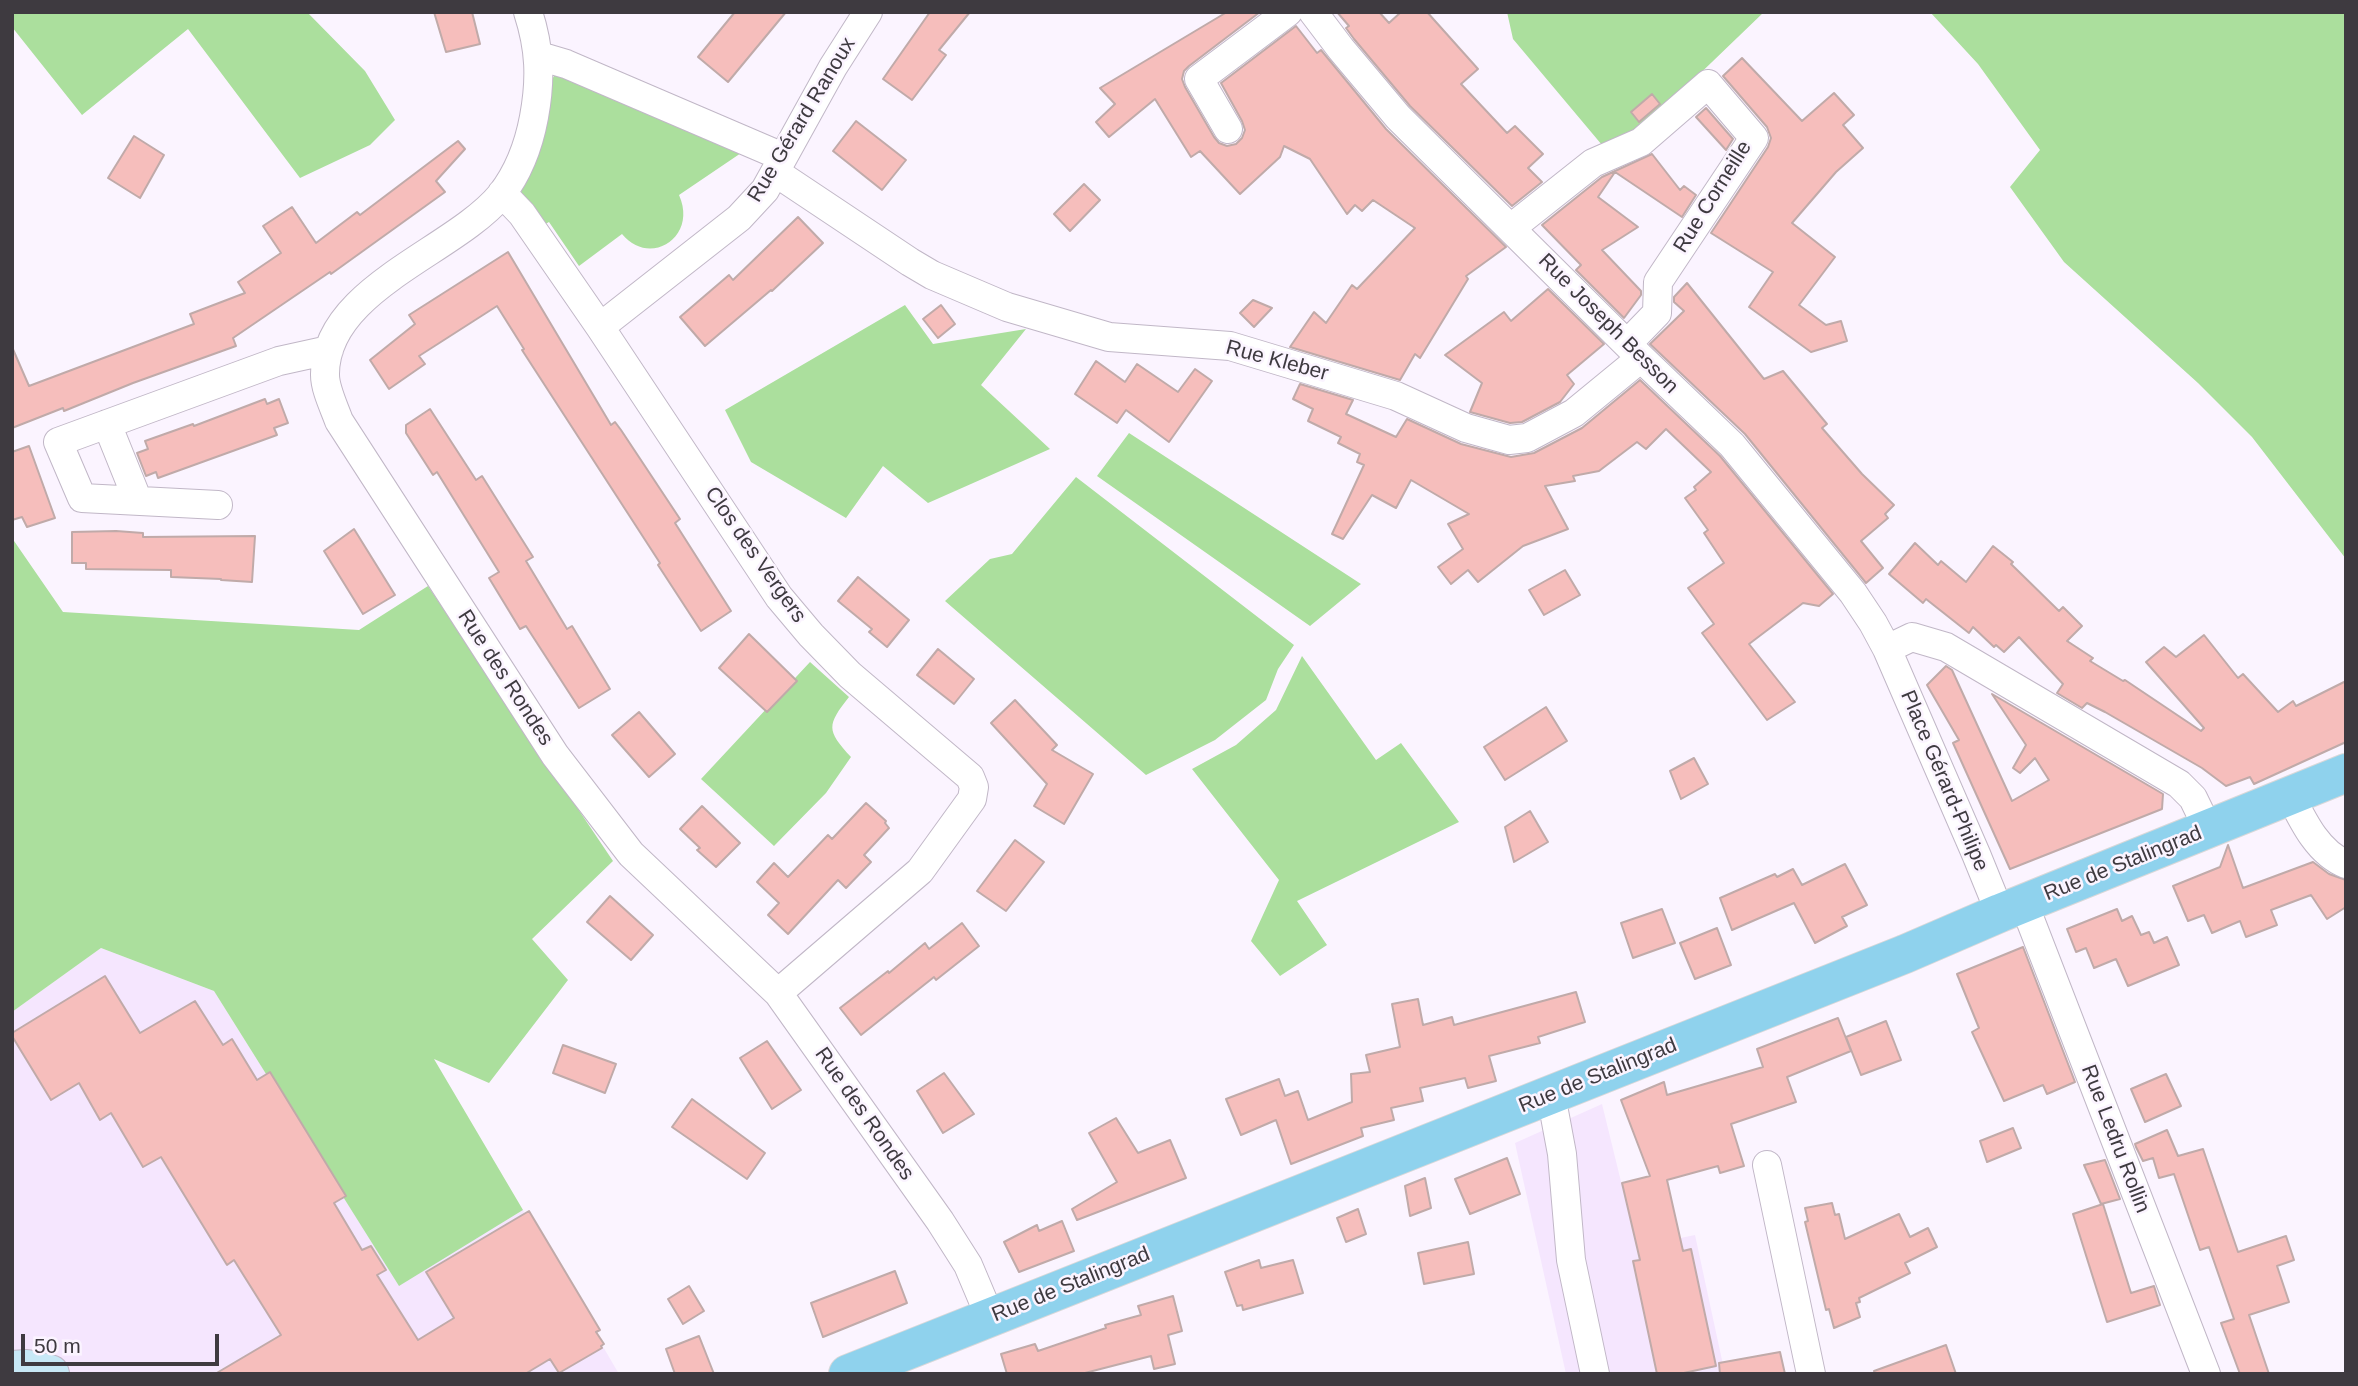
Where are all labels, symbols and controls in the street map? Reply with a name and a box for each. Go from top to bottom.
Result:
street label: Rue Gérard Ranoux [743,33,861,207]
street label: Rue Corneille [1669,136,1757,258]
street label: Rue Joseph Besson [1533,249,1683,399]
street label: Rue Kleber [1223,335,1331,387]
street label: Clos des Vergers [699,482,811,628]
street label: Rue des Rondes [452,606,558,750]
street label: Place Gérard-Philipe [1895,687,1993,875]
street label: Rue de Stalingrad [2040,821,2206,907]
street label: Rue de Stalingrad [1515,1033,1681,1119]
street label: Rue des Rondes [809,1043,919,1185]
street label: Rue Ledru Rollin [2075,1061,2155,1217]
street label: Rue de Stalingrad [988,1242,1154,1328]
scale bar [24,1320,222,1364]
text: 50 m [34,1334,81,1357]

